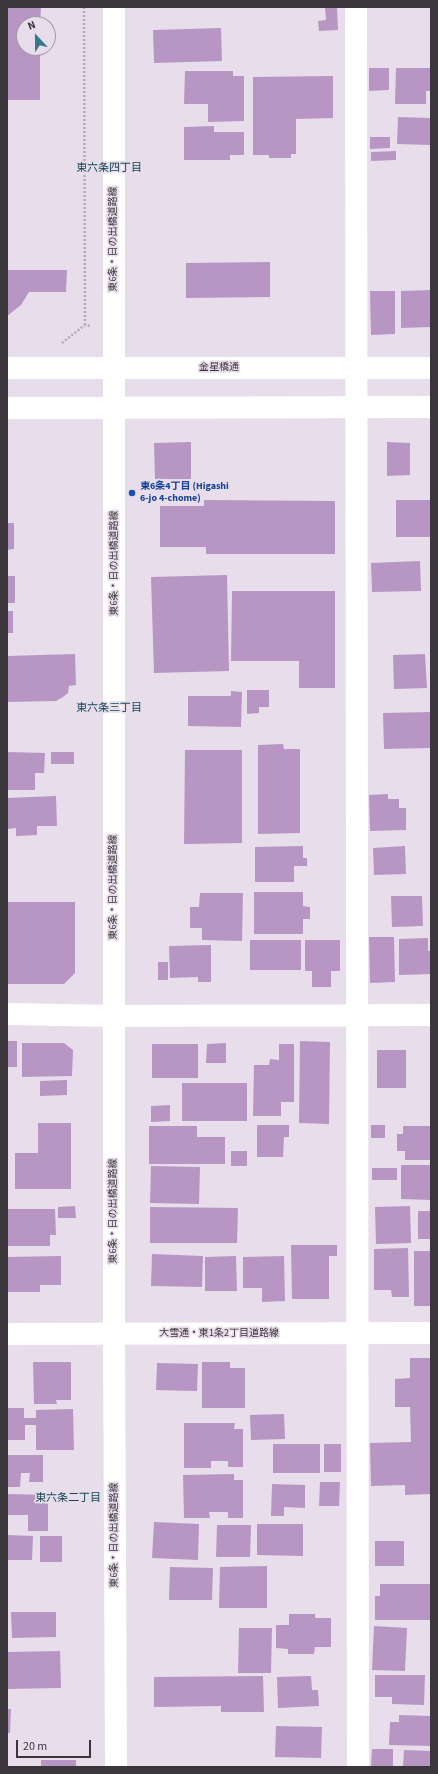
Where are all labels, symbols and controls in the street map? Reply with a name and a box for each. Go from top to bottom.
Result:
north arrow [16,16,56,56]
text: N [25,17,38,34]
district label: 東六条四丁目 [76,162,142,176]
street label: 東6条・日の出橋道路線 [108,187,120,291]
street label: 金星橋通 [199,362,239,374]
place label: 東6条4丁目 (Higashi 6-jo 4-chome) [140,481,229,504]
marker: 東6条4丁目 (Higashi 6-jo 4-chome) [127,488,137,498]
street label: 東6条・日の出橋道路線 [109,511,121,615]
district label: 東六条三丁目 [76,702,142,716]
street label: 東6条・日の出橋道路線 [108,835,120,939]
street label: 東6条・日の出橋道路線 [108,1159,120,1263]
street label: 大雪通・東1条2丁目道路線 [159,1328,279,1340]
street label: 東6条・日の出橋道路線 [109,1483,121,1587]
district label: 東六条二丁目 [35,1492,101,1506]
scale bar [18,1732,93,1758]
text: 20 m [23,1738,47,1755]

